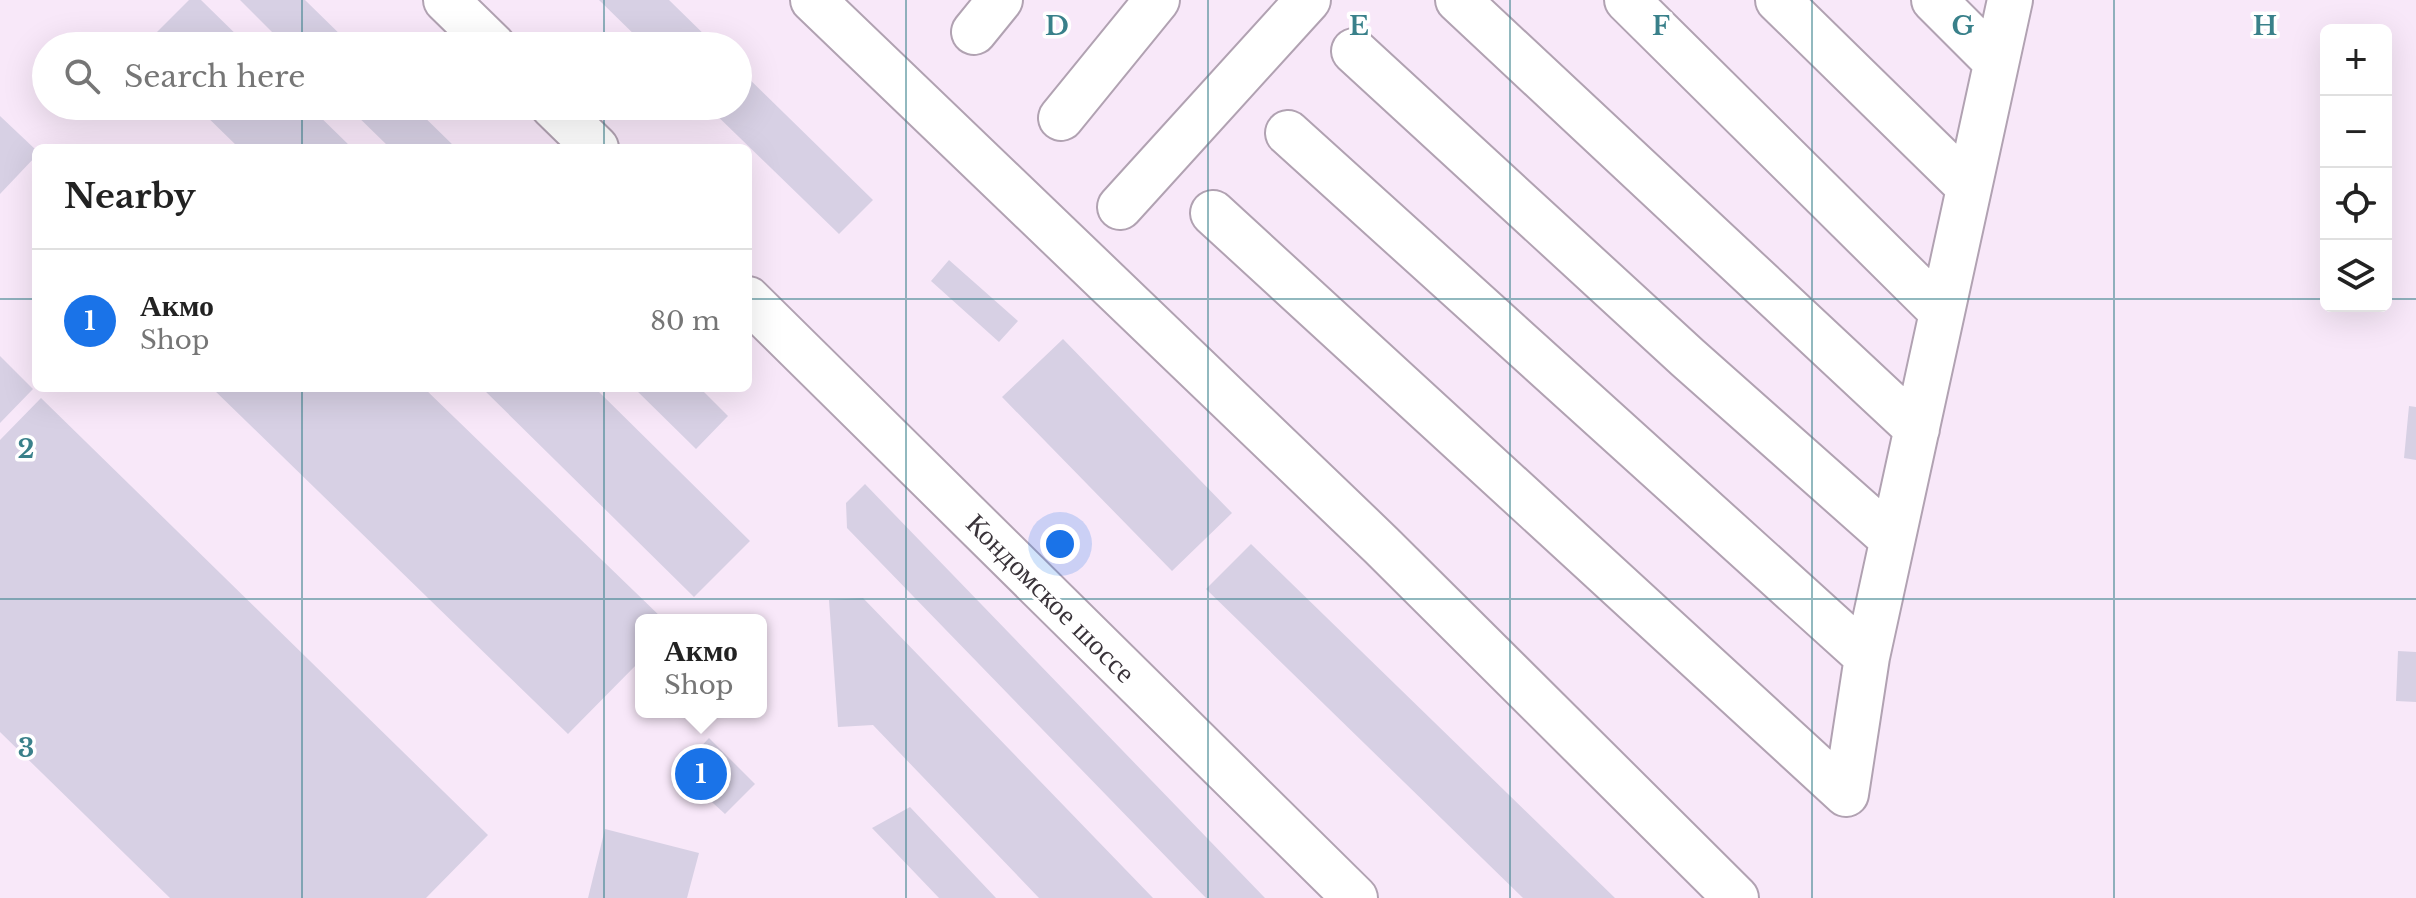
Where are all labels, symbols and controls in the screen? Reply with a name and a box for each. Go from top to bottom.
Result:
text: D [1045,10,1069,42]
text: E [1349,10,1369,42]
text: F [1652,10,1670,42]
text: G [1952,10,1975,42]
text: H [2253,10,2277,42]
map controls [2320,24,2392,312]
button: + [2320,24,2392,96]
search box [32,32,752,120]
icon: search [60,54,104,98]
text: Search here [124,58,305,95]
button: − [2320,96,2392,168]
button: locate [2320,168,2392,240]
text: Nearby [64,175,196,217]
button: layers [2320,240,2392,312]
text: Акмо [140,287,214,324]
text: 1 [84,305,96,337]
text: 80 m [650,305,720,337]
text: Shop [140,324,209,356]
text: 2 [18,433,34,465]
street label: Кондомское шоссе [959,506,1143,690]
your location [1040,524,1080,564]
popup [635,614,767,718]
text: Акмо [664,632,738,669]
text: Shop [664,669,733,701]
text: 3 [18,732,34,764]
pin: 1 [675,744,727,804]

